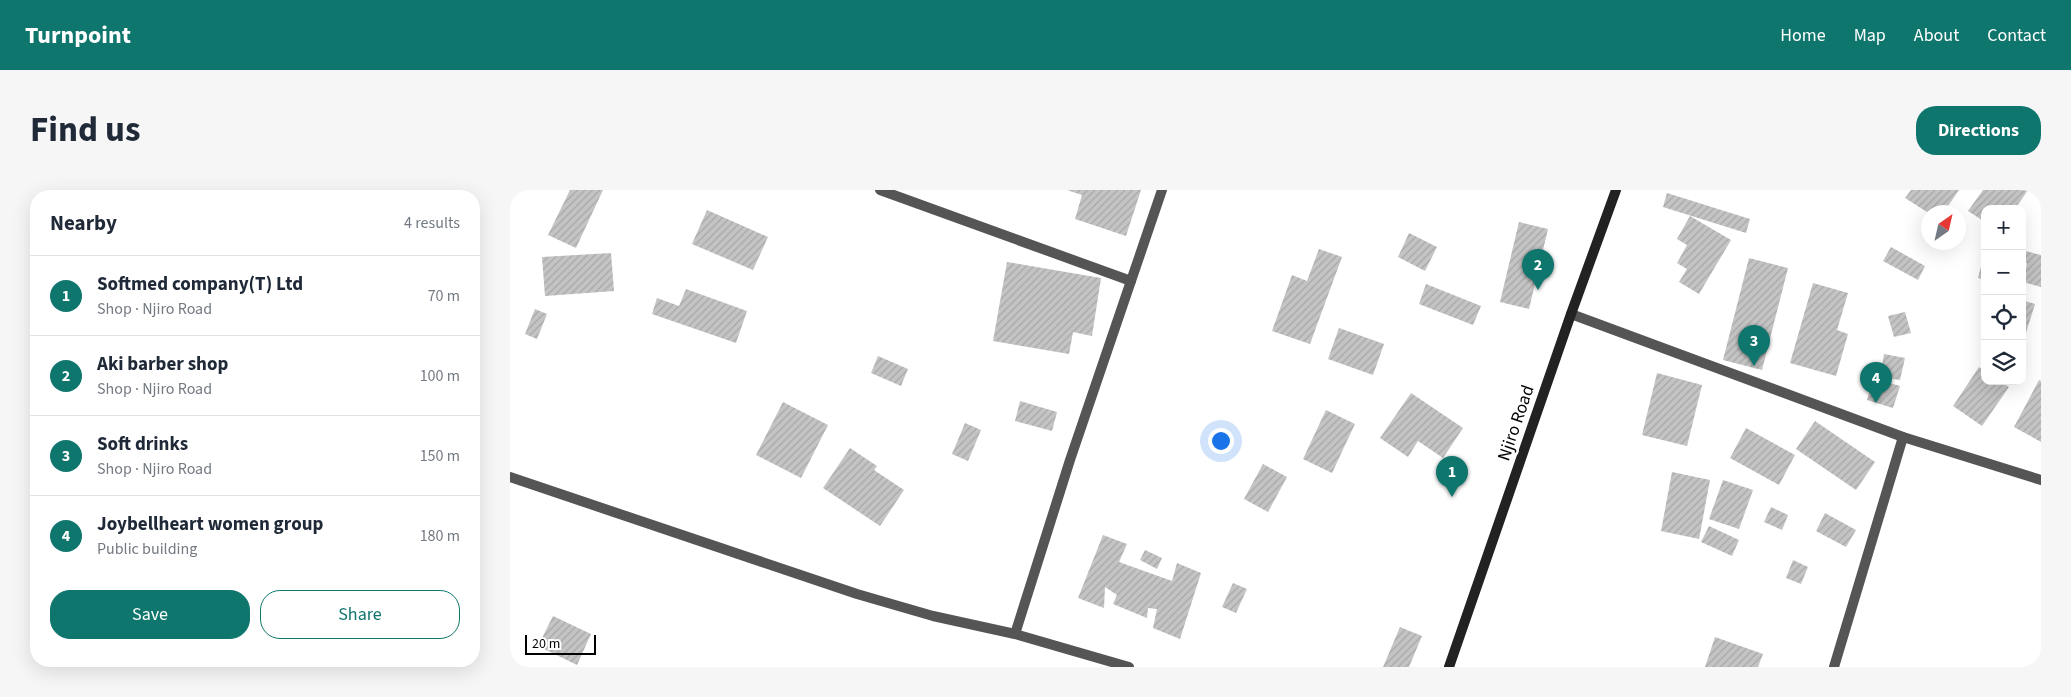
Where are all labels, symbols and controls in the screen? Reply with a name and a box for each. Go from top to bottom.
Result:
text: Turnpoint [25,18,131,53]
text: Home [1780,23,1826,48]
text: Map [1854,23,1886,48]
text: About [1914,23,1959,48]
text: Contact [1987,23,2046,48]
text: Find us [30,105,140,155]
button: Directions [1916,106,2041,155]
north arrow [1921,205,1966,250]
map controls [1981,205,2026,385]
button: + [1981,205,2026,250]
text: Nearby [50,208,117,238]
text: 4 results [404,212,460,234]
pin: 2 [1522,249,1554,290]
button: − [1981,250,2026,295]
text: Softmed company(T) Ltd [97,271,303,298]
text: 1 [62,285,70,307]
text: 70 m [428,285,460,307]
button: locate [1981,295,2026,340]
text: Shop · Njiro Road [97,298,212,320]
pin: 3 [1738,325,1770,366]
button: layers [1981,340,2026,385]
text: Aki barber shop [97,351,228,378]
pin: 4 [1860,362,1892,403]
text: 2 [62,365,70,387]
text: 100 m [420,365,460,387]
text: Shop · Njiro Road [97,378,212,400]
street label: Njiro Road [1491,382,1541,464]
your location [1208,428,1234,454]
text: Soft drinks [97,431,188,458]
text: 3 [62,445,70,467]
text: 150 m [420,445,460,467]
pin: 1 [1436,456,1468,497]
text: Shop · Njiro Road [97,458,212,480]
text: Joybellheart women group [97,511,323,538]
text: 4 [62,525,70,547]
text: 180 m [420,525,460,547]
text: Public building [97,538,197,560]
button: Save [50,590,250,639]
button: Share [260,590,460,639]
scale bar [525,632,596,655]
text: 20 m [532,634,560,654]

